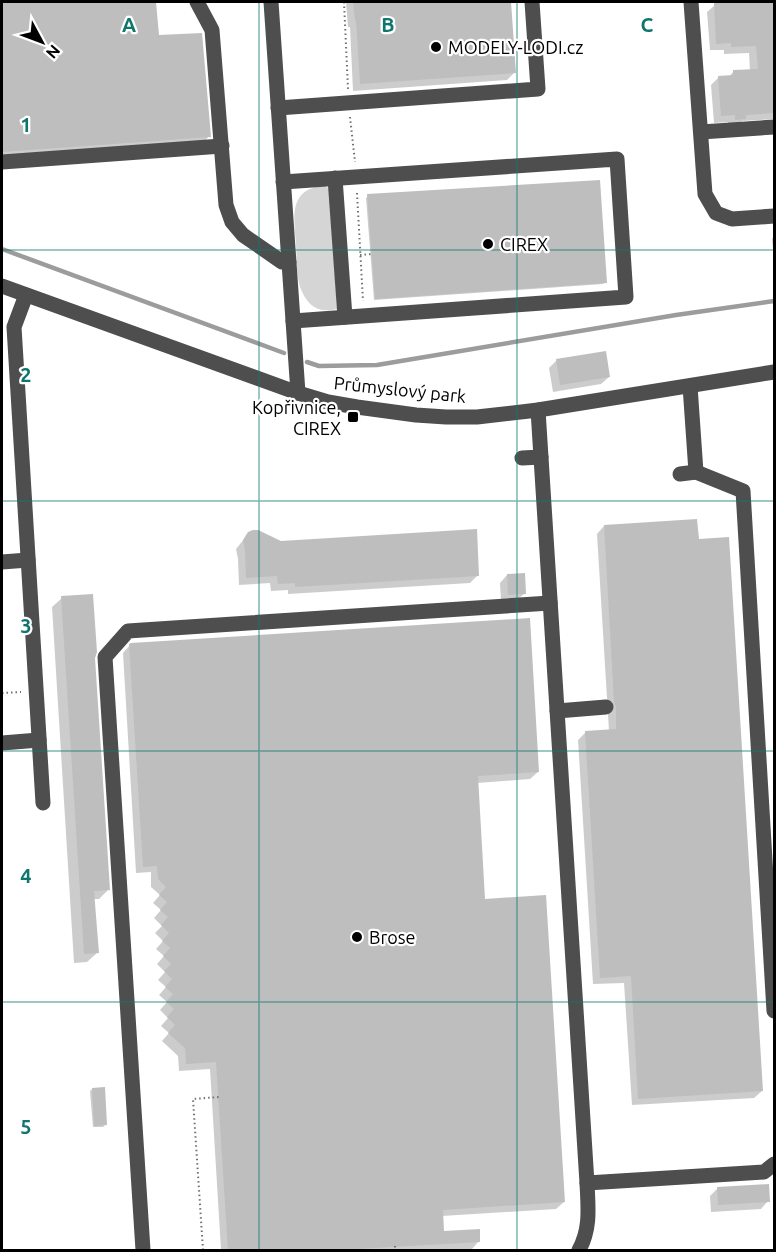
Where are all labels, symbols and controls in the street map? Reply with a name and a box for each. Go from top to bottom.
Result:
north arrow [12,12,72,72]
text: A [122,13,136,36]
text: B [381,13,395,36]
text: C [641,13,654,36]
place label: MODELY-LODI.cz [448,37,584,57]
marker: MODELY-LODI.cz [429,40,443,54]
text: N [43,41,64,62]
text: 1 [20,113,32,136]
place label: CIREX [500,234,548,254]
marker: CIREX [481,237,495,251]
text: 2 [20,363,32,386]
street label: Průmyslový park [333,372,467,406]
place label: Kopřivnice, CIREX [252,397,341,438]
marker: Kopřivnice, CIREX [346,410,360,424]
text: 3 [20,614,32,637]
text: 4 [20,864,32,887]
place label: Brose [369,927,416,947]
marker: Brose [350,930,364,944]
text: 5 [20,1115,32,1138]

